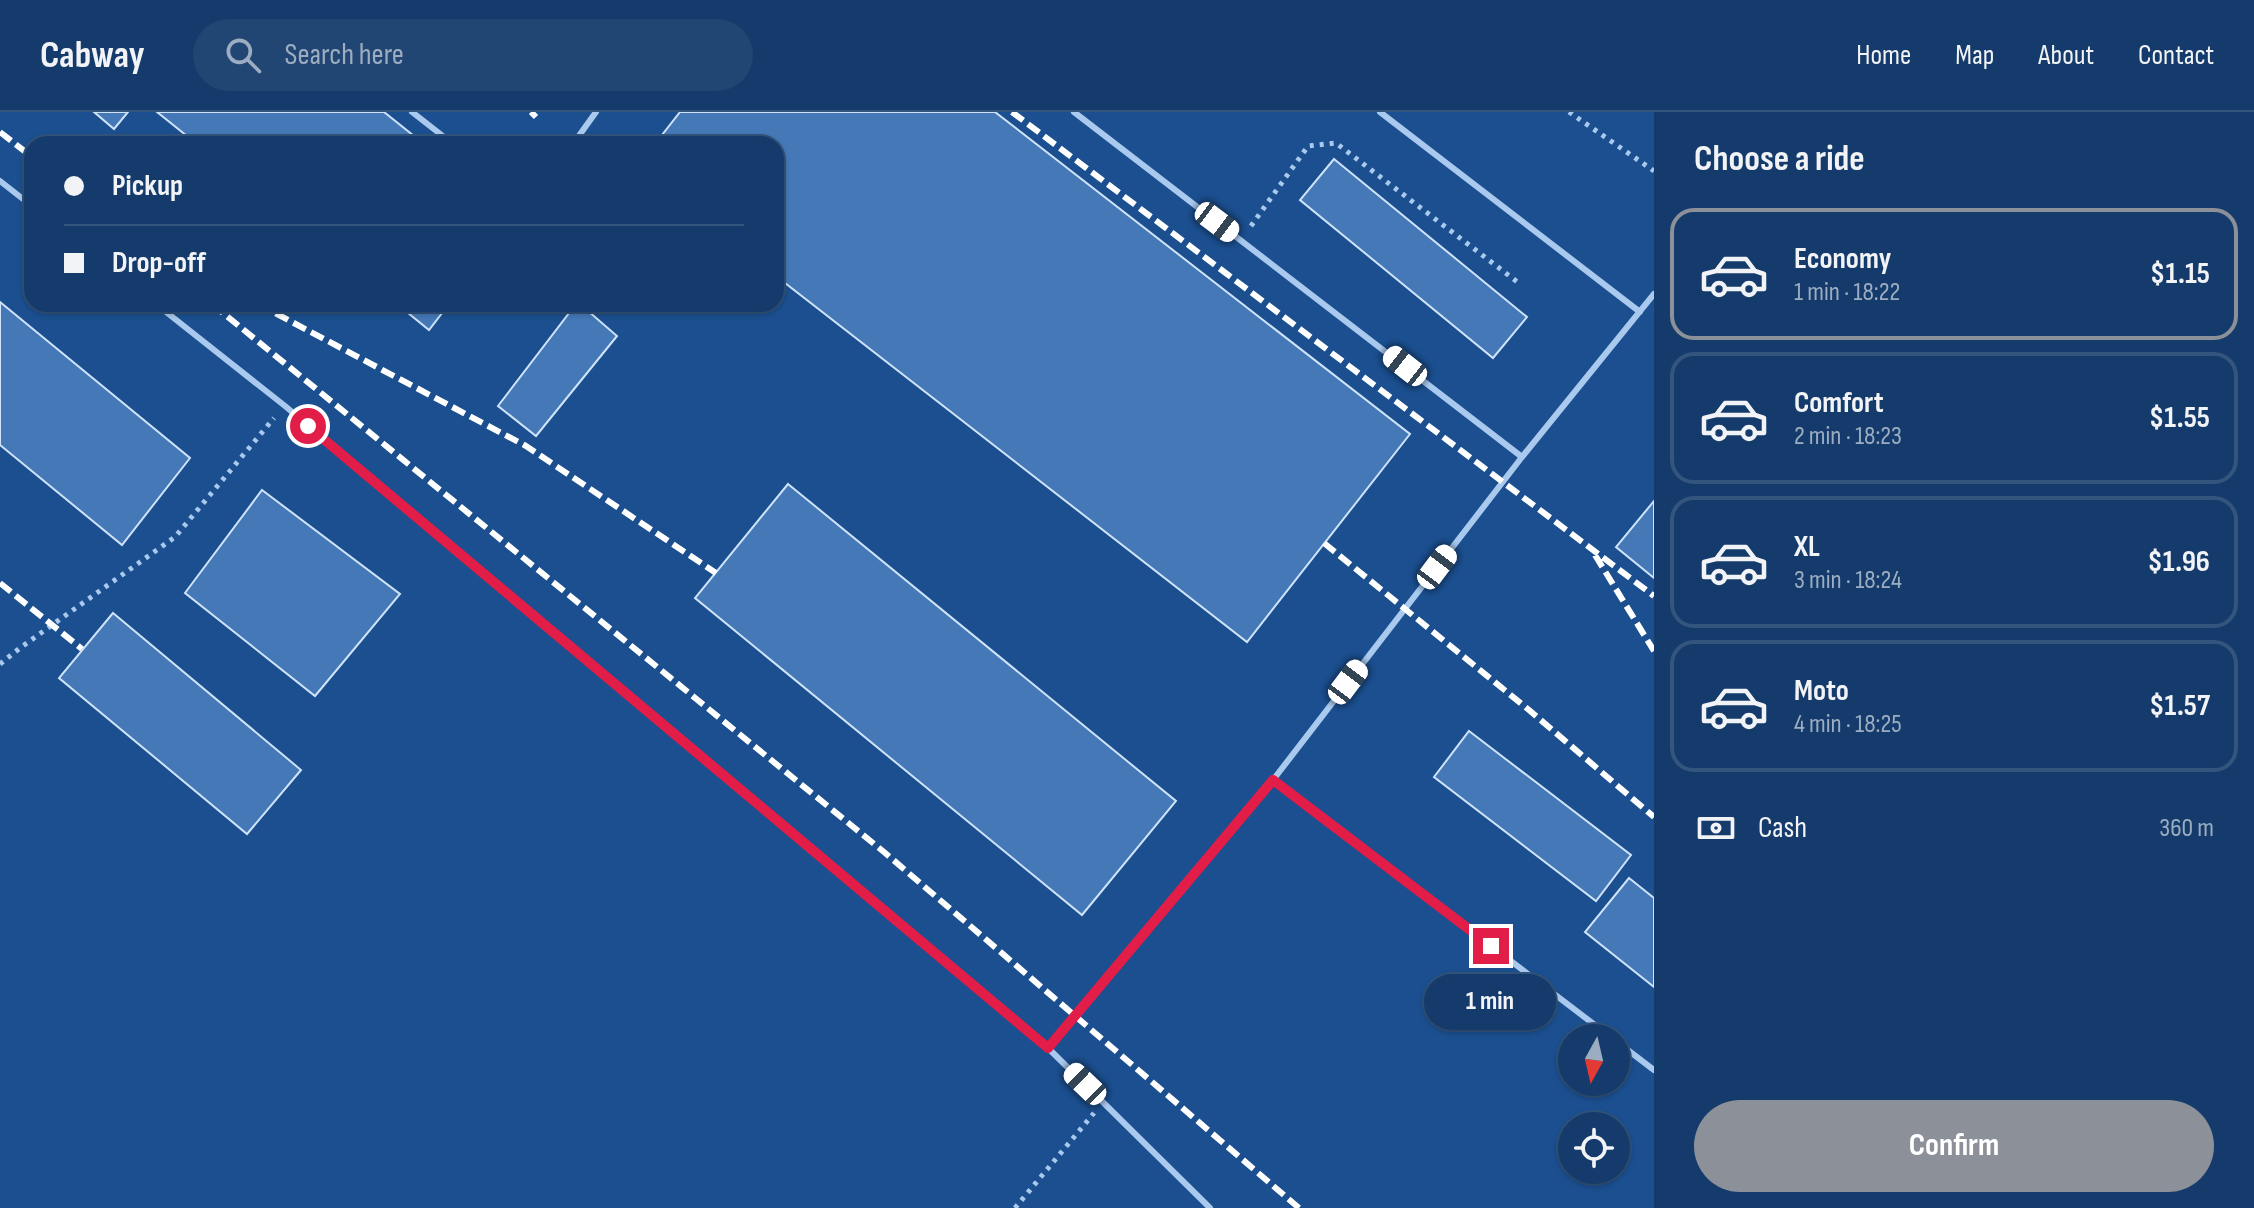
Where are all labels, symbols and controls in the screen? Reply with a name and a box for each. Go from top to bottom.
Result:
search box [193,19,753,91]
text: Cabway [40,33,145,78]
icon: search [221,33,265,77]
text: Search here [285,37,404,73]
text: Home [1856,39,1911,72]
text: Map [1955,39,1994,72]
text: About [2038,39,2094,72]
text: Contact [2138,39,2214,72]
text: Choose a ride [1694,138,1865,181]
text: Pickup [112,168,183,204]
car [1191,198,1243,246]
icon: car [1698,238,1770,310]
text: Economy [1794,241,1891,277]
text: Drop-off [112,245,206,281]
text: $1.15 [2150,256,2210,292]
text: 1 min · 18:22 [1794,277,1900,308]
car [1379,342,1431,390]
icon: car [1698,382,1770,454]
text: Comfort [1794,385,1884,421]
text: $1.55 [2149,400,2210,436]
route start [290,408,326,444]
text: 2 min · 18:23 [1794,421,1902,452]
icon: car [1698,526,1770,598]
text: XL [1794,529,1820,565]
car [1413,541,1461,593]
text: $1.96 [2147,544,2210,580]
text: 3 min · 18:24 [1794,565,1902,596]
car [1324,656,1372,708]
icon: car [1698,670,1770,742]
text: Moto [1794,673,1849,709]
text: $1.57 [2149,688,2210,724]
text: 4 min · 18:25 [1794,709,1902,740]
icon: cash [1694,806,1738,850]
text: Cash [1758,810,1807,846]
text: 360 m [2159,813,2214,844]
route end [1473,928,1509,964]
callout: 1 min [1425,974,1557,1030]
text: 1 min [1466,986,1514,1017]
north arrow [1558,1024,1630,1096]
map controls [1558,1024,1630,1184]
car [1059,1059,1111,1109]
button: Confirm [1694,1100,2214,1192]
button: locate [1558,1112,1630,1184]

